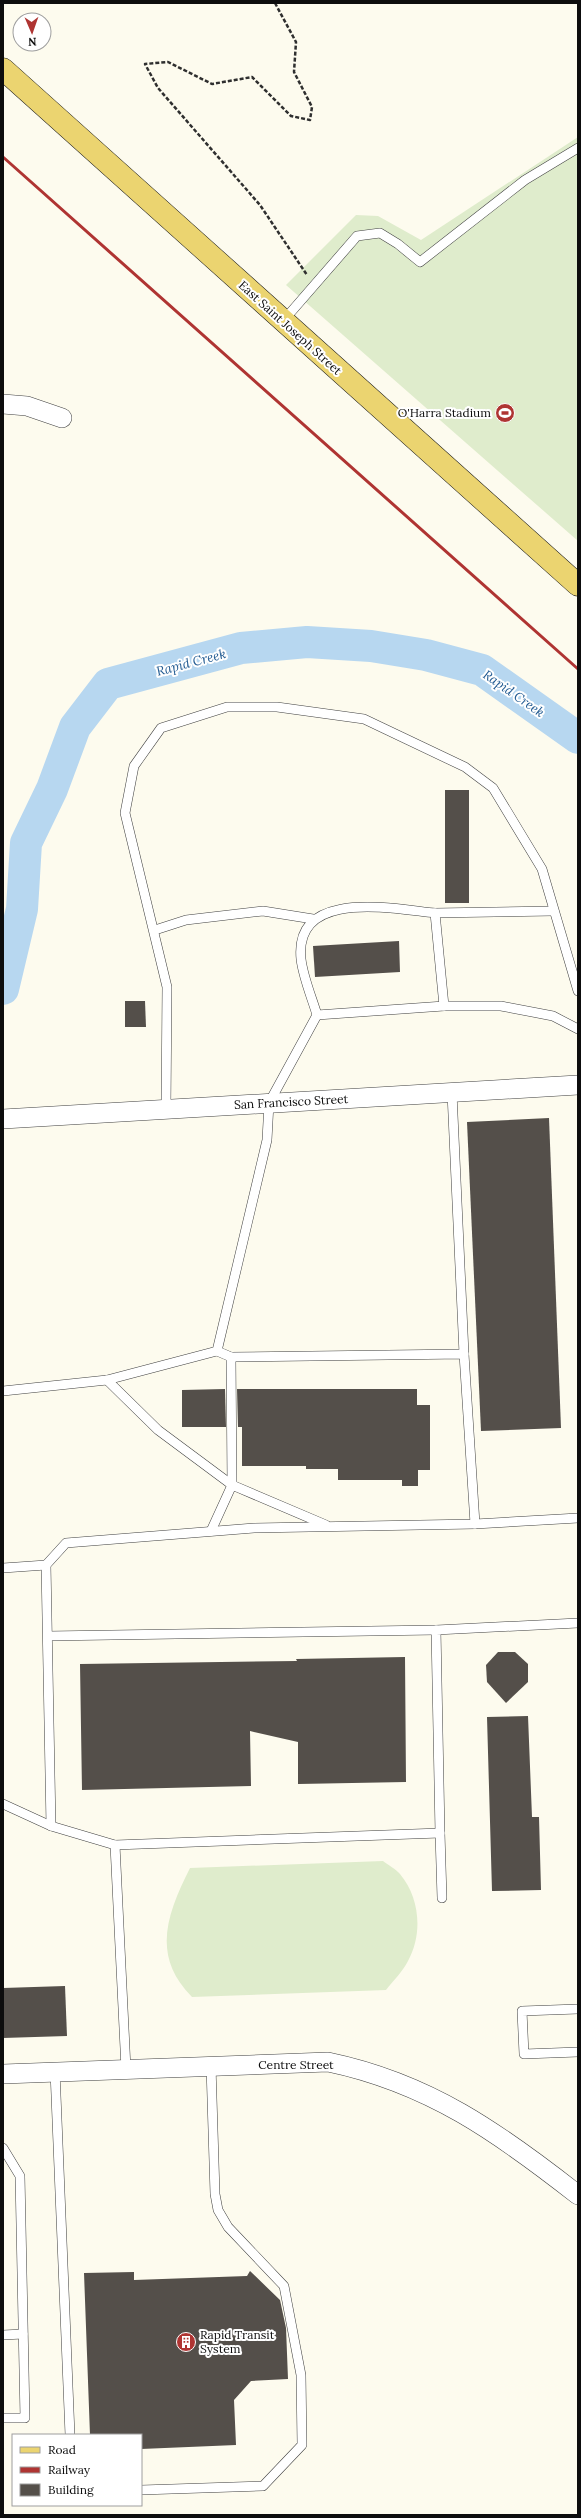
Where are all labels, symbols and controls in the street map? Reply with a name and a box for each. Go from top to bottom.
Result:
north arrow [12,12,52,52]
text: N [27,35,37,49]
street label: East Saint Joseph Street [236,277,345,378]
sports icon: O'Harra Stadium [494,402,516,424]
place label: O'Harra Stadium [398,405,491,420]
water label: Rapid Creek [154,645,228,680]
water label: Rapid Creek [480,666,548,721]
street label: San Francisco Street [233,1091,349,1112]
street label: Centre Street [258,2057,334,2072]
place label: Rapid Transit System [200,2327,275,2356]
building icon: Rapid Transit System [175,2331,197,2353]
legend [12,2434,142,2506]
text: Road [48,2442,76,2457]
text: Railway [48,2462,91,2477]
text: Building [48,2482,94,2497]

